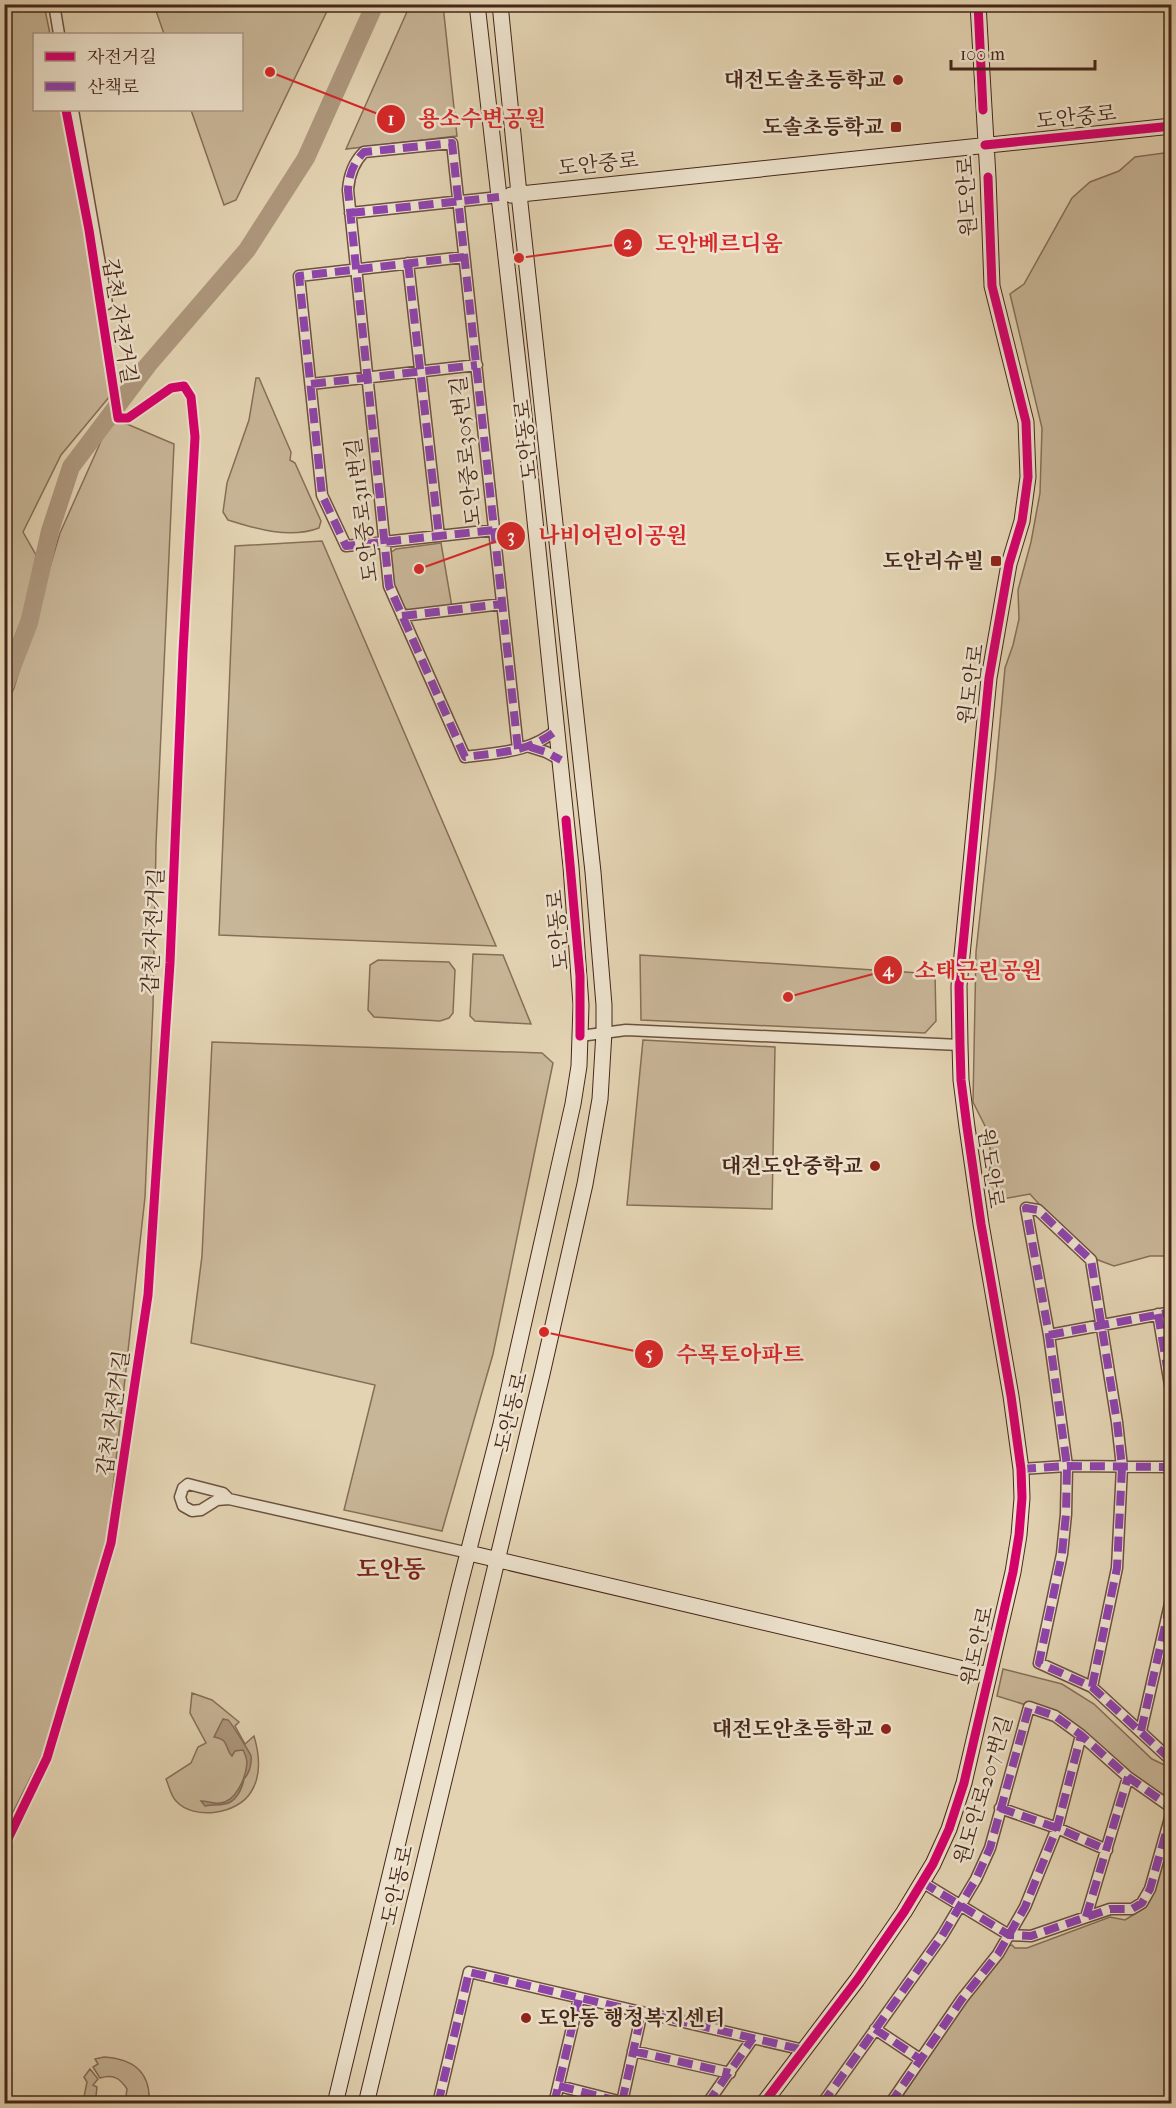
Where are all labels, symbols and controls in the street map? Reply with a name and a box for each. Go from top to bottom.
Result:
legend [33,33,243,111]
scale bar [951,33,1095,71]
text: 100 m [960,44,1005,65]
text: 자전거길 [87,47,157,68]
place label: 대전도솔초등학교 [724,68,886,92]
marker: 대전도솔초등학교 [891,73,905,87]
text: 산책로 [87,77,139,98]
callout: 용소수변공원 [376,99,557,139]
street label: 도안중로 [1034,101,1118,133]
text: 용소수변공원 [418,106,546,132]
text: 1 [388,109,394,130]
place label: 도솔초등학교 [762,115,884,139]
marker: 도솔초등학교 [889,120,903,134]
street label: 도안중로 [556,148,640,180]
street label: 원도안로 [953,155,981,237]
callout: 도안베르디움 [613,223,794,263]
text: 도안베르디움 [655,231,783,257]
text: 2 [623,233,633,254]
street label: 갑천 자전거길 [98,257,142,385]
street label: 도안중로305번길 [446,375,486,527]
street label: 도안동로 [510,398,542,482]
street label: 도안중로311번길 [341,436,383,584]
callout: 나비어린이공원 [496,516,699,556]
text: 나비어린이공원 [539,523,687,549]
text: 3 [507,526,515,547]
place label: 도안리슈빌 [883,549,984,573]
marker: 도안리슈빌 [989,554,1003,568]
street label: 원도안로 [953,642,989,726]
street label: 갑천 자전거길 [138,867,168,995]
street label: 도안동로 [543,889,573,971]
callout: 소태근린공원 [873,950,1054,990]
text: 소태근린공원 [914,958,1042,984]
text: 4 [882,960,895,981]
street label: 원도안로 [973,1126,1009,1210]
place label: 대전도안중학교 [721,1154,863,1178]
marker: 대전도안중학교 [868,1159,882,1173]
callout: 수목토아파트 [634,1334,815,1374]
text: 수목토아파트 [676,1342,805,1368]
text: 5 [645,1344,653,1365]
street label: 갑천 자전거길 [92,1349,134,1477]
street label: 도안동로 [490,1370,532,1454]
district label: 도안동 [356,1555,426,1583]
street label: 원도안로 [956,1604,998,1688]
street label: 원도안로207번길 [949,1713,1017,1867]
place label: 대전도안초등학교 [712,1717,874,1741]
marker: 대전도안초등학교 [879,1722,893,1736]
street label: 도안동로 [376,1843,418,1927]
place label: 도안동 행정복지센터 [538,2006,725,2030]
marker: 도안동 행정복지센터 [519,2011,533,2025]

